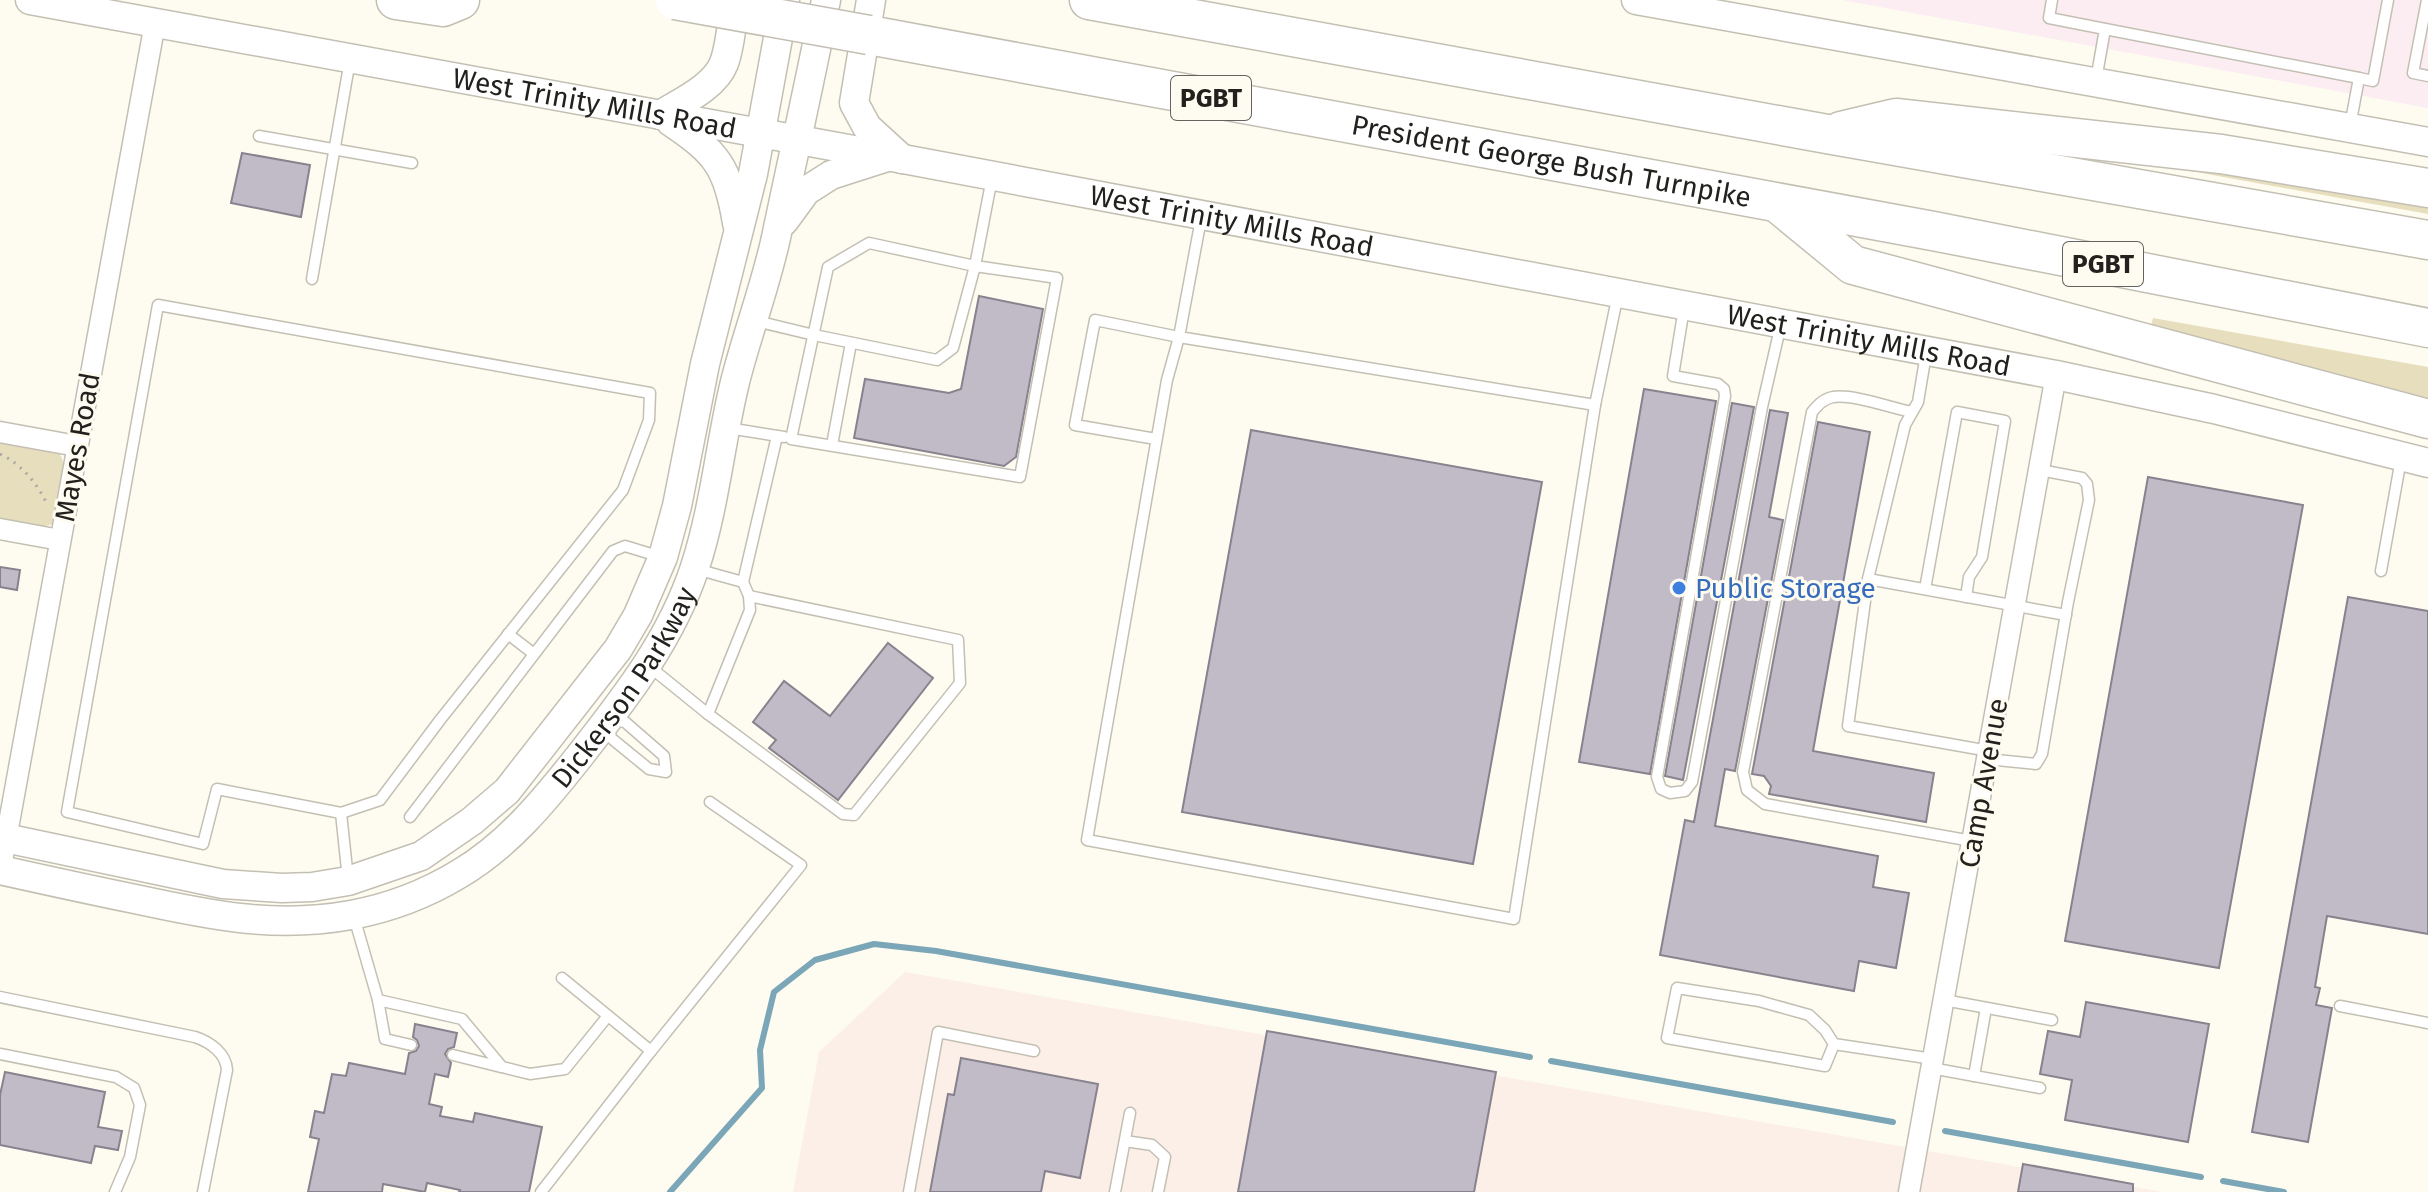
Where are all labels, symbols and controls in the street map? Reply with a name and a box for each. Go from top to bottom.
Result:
street label: West Trinity Mills Road [450,61,739,145]
road number: PGBT [1171,76,1251,120]
street label: President George Bush Turnpike [1349,108,1754,214]
street label: West Trinity Mills Road [1087,178,1376,264]
road number: PGBT [2063,242,2143,286]
street label: West Trinity Mills Road [1724,298,2013,383]
street label: Mayes Road [48,370,107,524]
place label: Public Storage [1695,572,1876,605]
marker: Public Storage [1670,579,1688,597]
street label: Dickerson Parkway [545,582,703,795]
street label: Camp Avenue [1952,696,2015,870]

